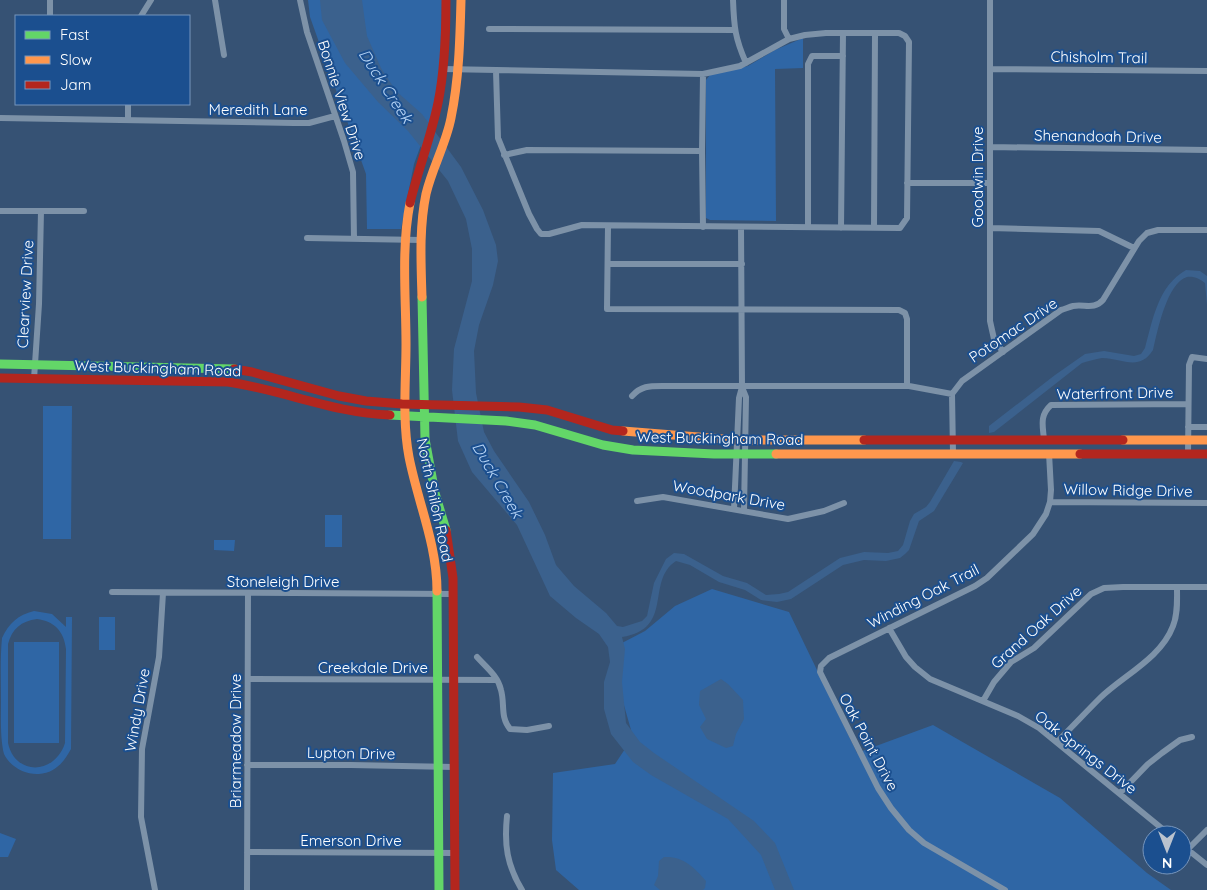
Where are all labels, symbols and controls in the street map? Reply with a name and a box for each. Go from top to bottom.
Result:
legend [15,15,190,105]
text: Fast [60,25,89,44]
street label: Bonnie View Drive [314,38,370,162]
water label: Duck Creek [355,45,418,128]
street label: Chisholm Trail [1050,47,1148,67]
text: Slow [60,50,92,69]
text: Jam [60,75,91,94]
street label: Meredith Lane [208,100,308,119]
street label: Shenandoah Drive [1034,125,1162,147]
street label: Goodwin Drive [968,127,987,228]
street label: Clearview Drive [13,239,37,349]
street label: Potomac Drive [965,293,1061,367]
street label: West Buckingham Road [74,356,242,380]
street label: Waterfront Drive [1057,382,1173,404]
street label: West Buckingham Road [636,427,804,449]
street label: North Shiloh Road [413,436,457,564]
water label: Duck Creek [468,438,529,523]
street label: Woodpark Drive [671,476,787,514]
street label: Willow Ridge Drive [1063,479,1193,501]
street label: Winding Oak Trail [864,560,982,632]
street label: Stoneleigh Drive [227,572,339,591]
street label: Grand Oak Drive [987,581,1085,673]
street label: Creekdale Drive [318,658,428,677]
street label: Windy Drive [120,667,154,753]
street label: Briarmeadow Drive [226,674,245,808]
street label: Oak Point Drive [835,690,903,794]
street label: Oak Springs Drive [1031,706,1141,798]
street label: Lupton Drive [307,743,395,763]
north arrow [1142,825,1192,875]
street label: Emerson Drive [300,831,402,850]
text: N [1162,854,1172,872]

